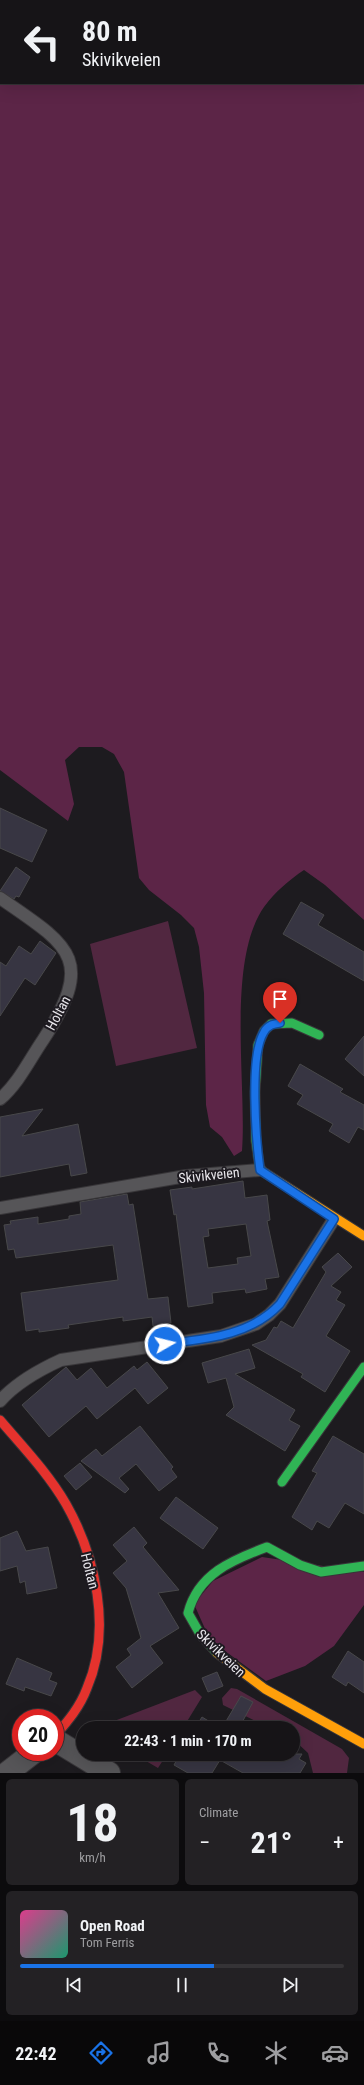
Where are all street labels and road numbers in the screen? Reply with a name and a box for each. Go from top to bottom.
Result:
street label: Holtan [42,993,74,1033]
street label: Skivikveien [178,1164,240,1186]
street label: Holtan [78,1551,102,1591]
street label: Skivikveien [193,1626,249,1680]

